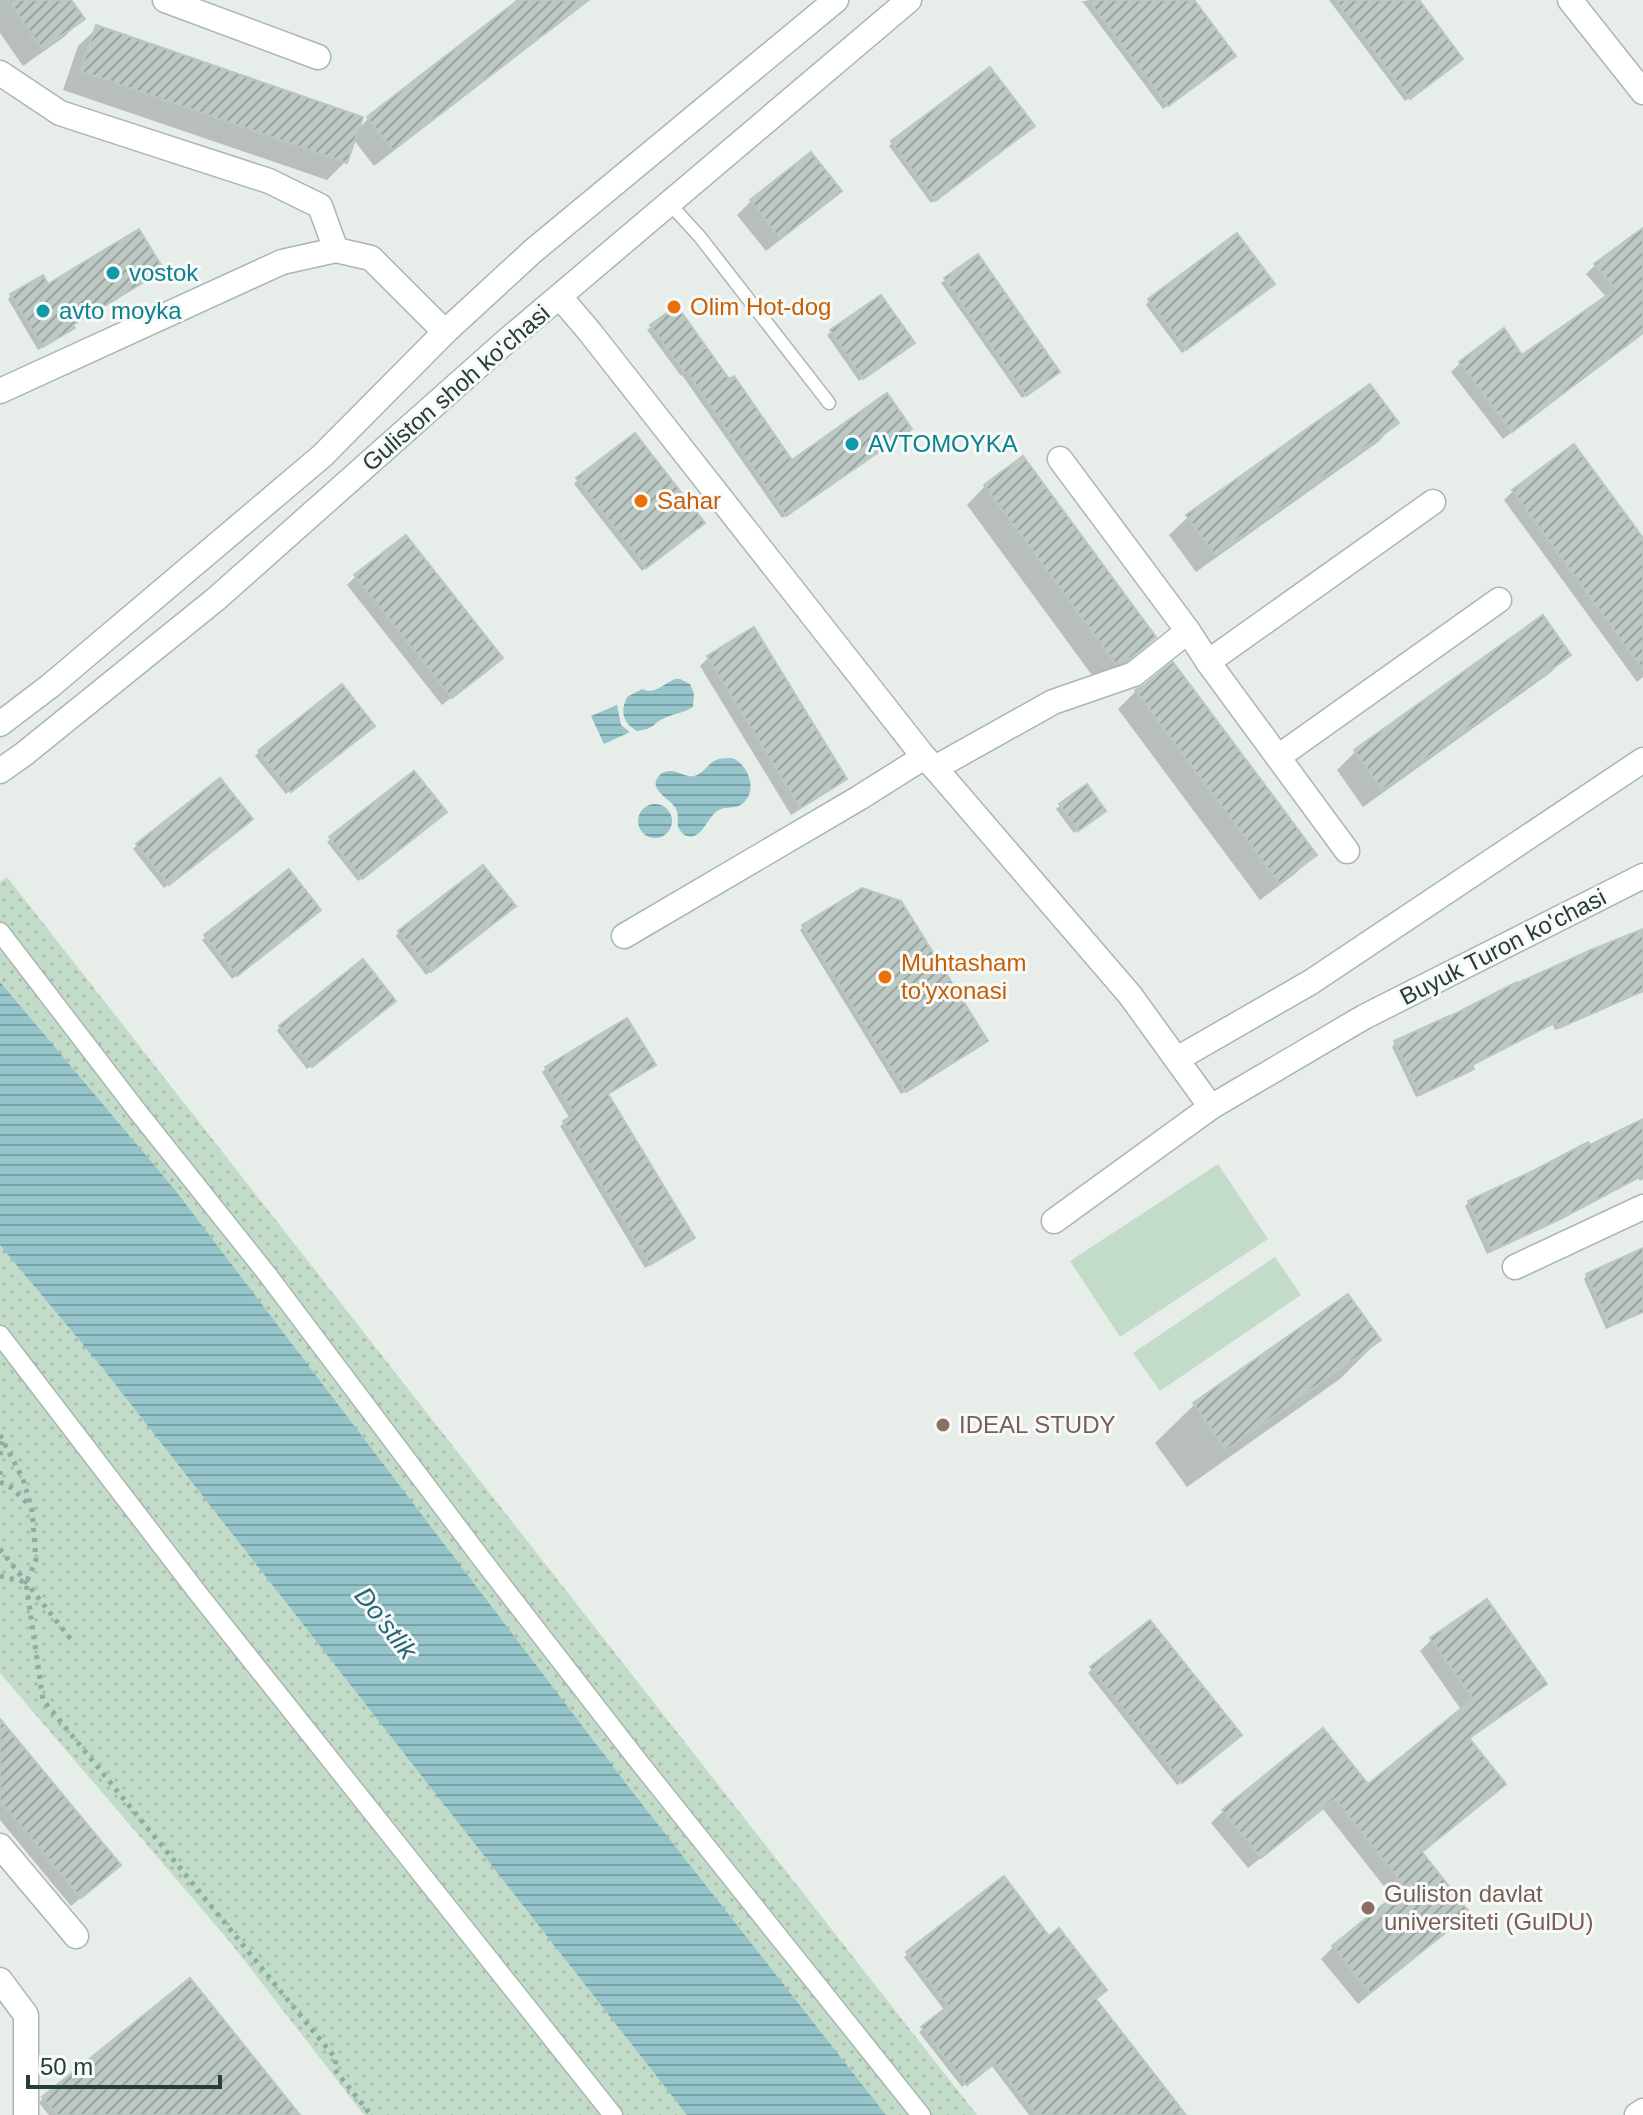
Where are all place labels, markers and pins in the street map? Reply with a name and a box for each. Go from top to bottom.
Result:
place label: vostok [129,259,199,286]
marker: vostok [104,264,122,282]
place label: Olim Hot-dog [690,293,831,320]
place label: avto moyka [59,297,182,324]
marker: Olim Hot-dog [665,298,683,316]
marker: avto moyka [34,302,52,320]
place label: AVTOMOYKA [868,430,1018,457]
marker: AVTOMOYKA [843,435,861,453]
place label: Sahar [657,487,721,514]
marker: Sahar [632,492,650,510]
place label: Muhtasham to'yxonasi [901,949,1026,1004]
marker: Muhtasham to'yxonasi [876,968,894,986]
place label: IDEAL STUDY [959,1411,1115,1438]
marker: IDEAL STUDY [934,1416,952,1434]
place label: Guliston davlat universiteti (GulDU) [1384,1880,1593,1935]
marker: Guliston davlat universiteti (GulDU) [1359,1899,1377,1917]

